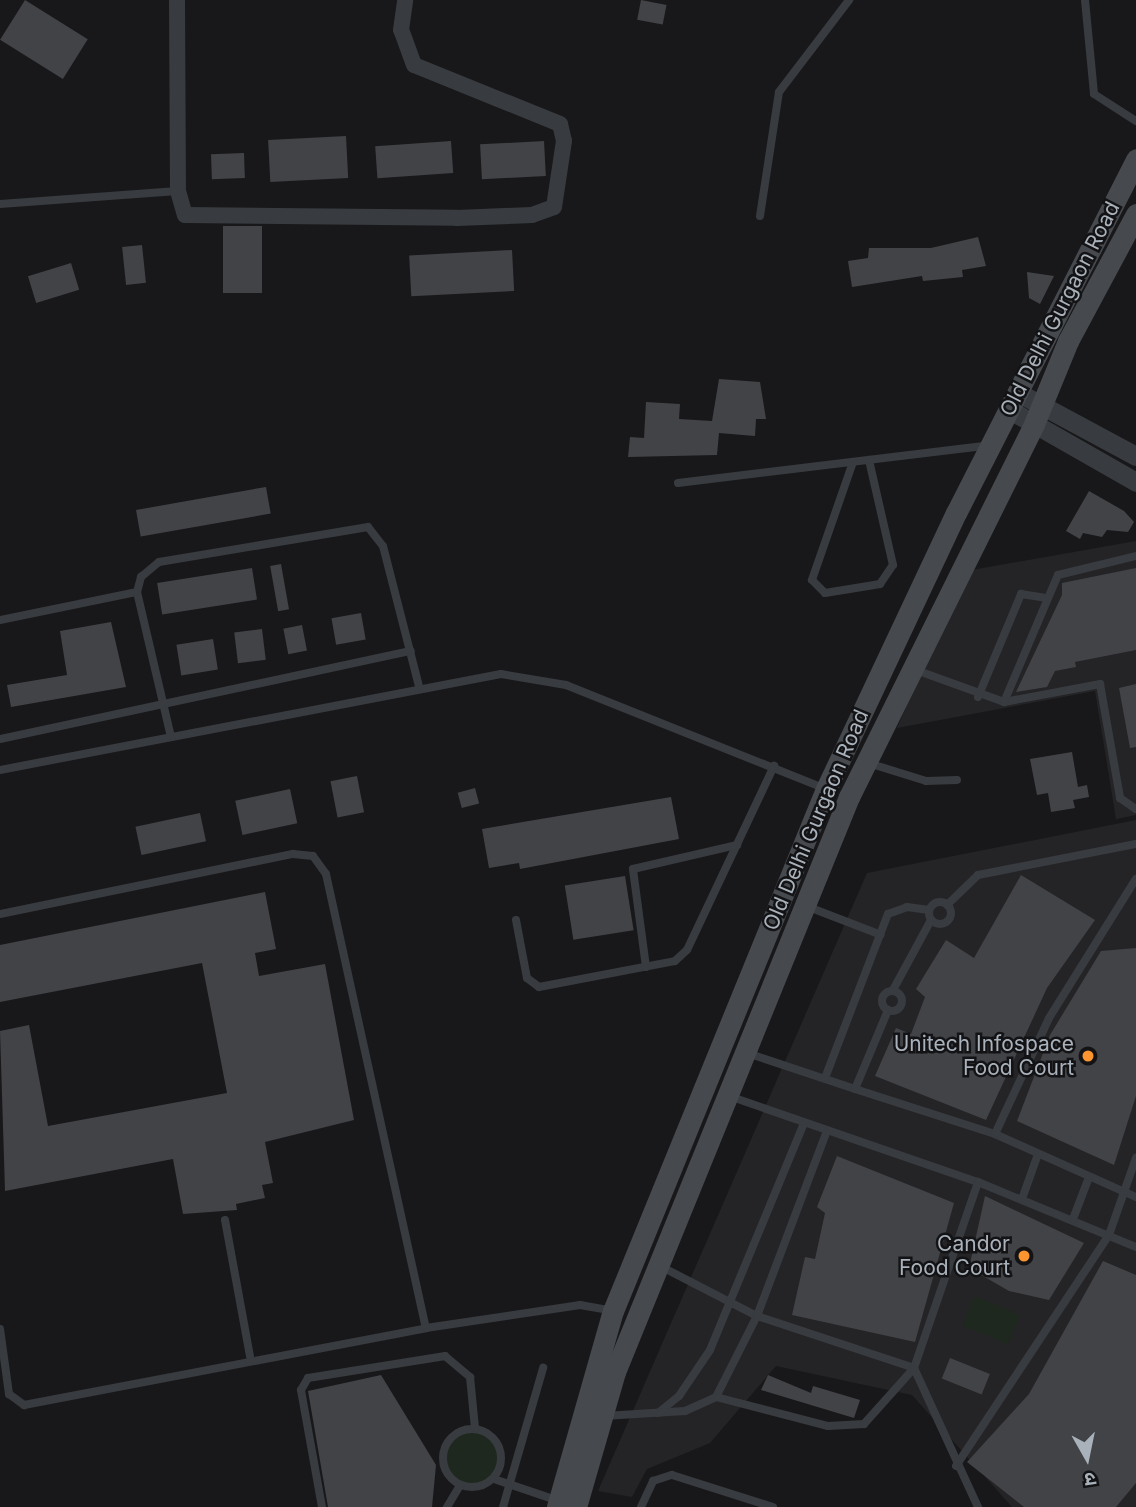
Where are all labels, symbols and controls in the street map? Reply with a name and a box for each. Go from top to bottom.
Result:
street label: Old Delhi Gurgaon Road [995,197,1125,421]
street label: Old Delhi Gurgaon Road [758,706,874,934]
place label: Unitech Infospace Food Court [894,1031,1074,1081]
marker: Unitech Infospace Food Court [1080,1048,1096,1064]
place label: Candor Food Court [899,1231,1010,1281]
marker: Candor Food Court [1016,1248,1032,1264]
north arrow [1052,1423,1122,1493]
text: उ [1083,1467,1098,1491]

